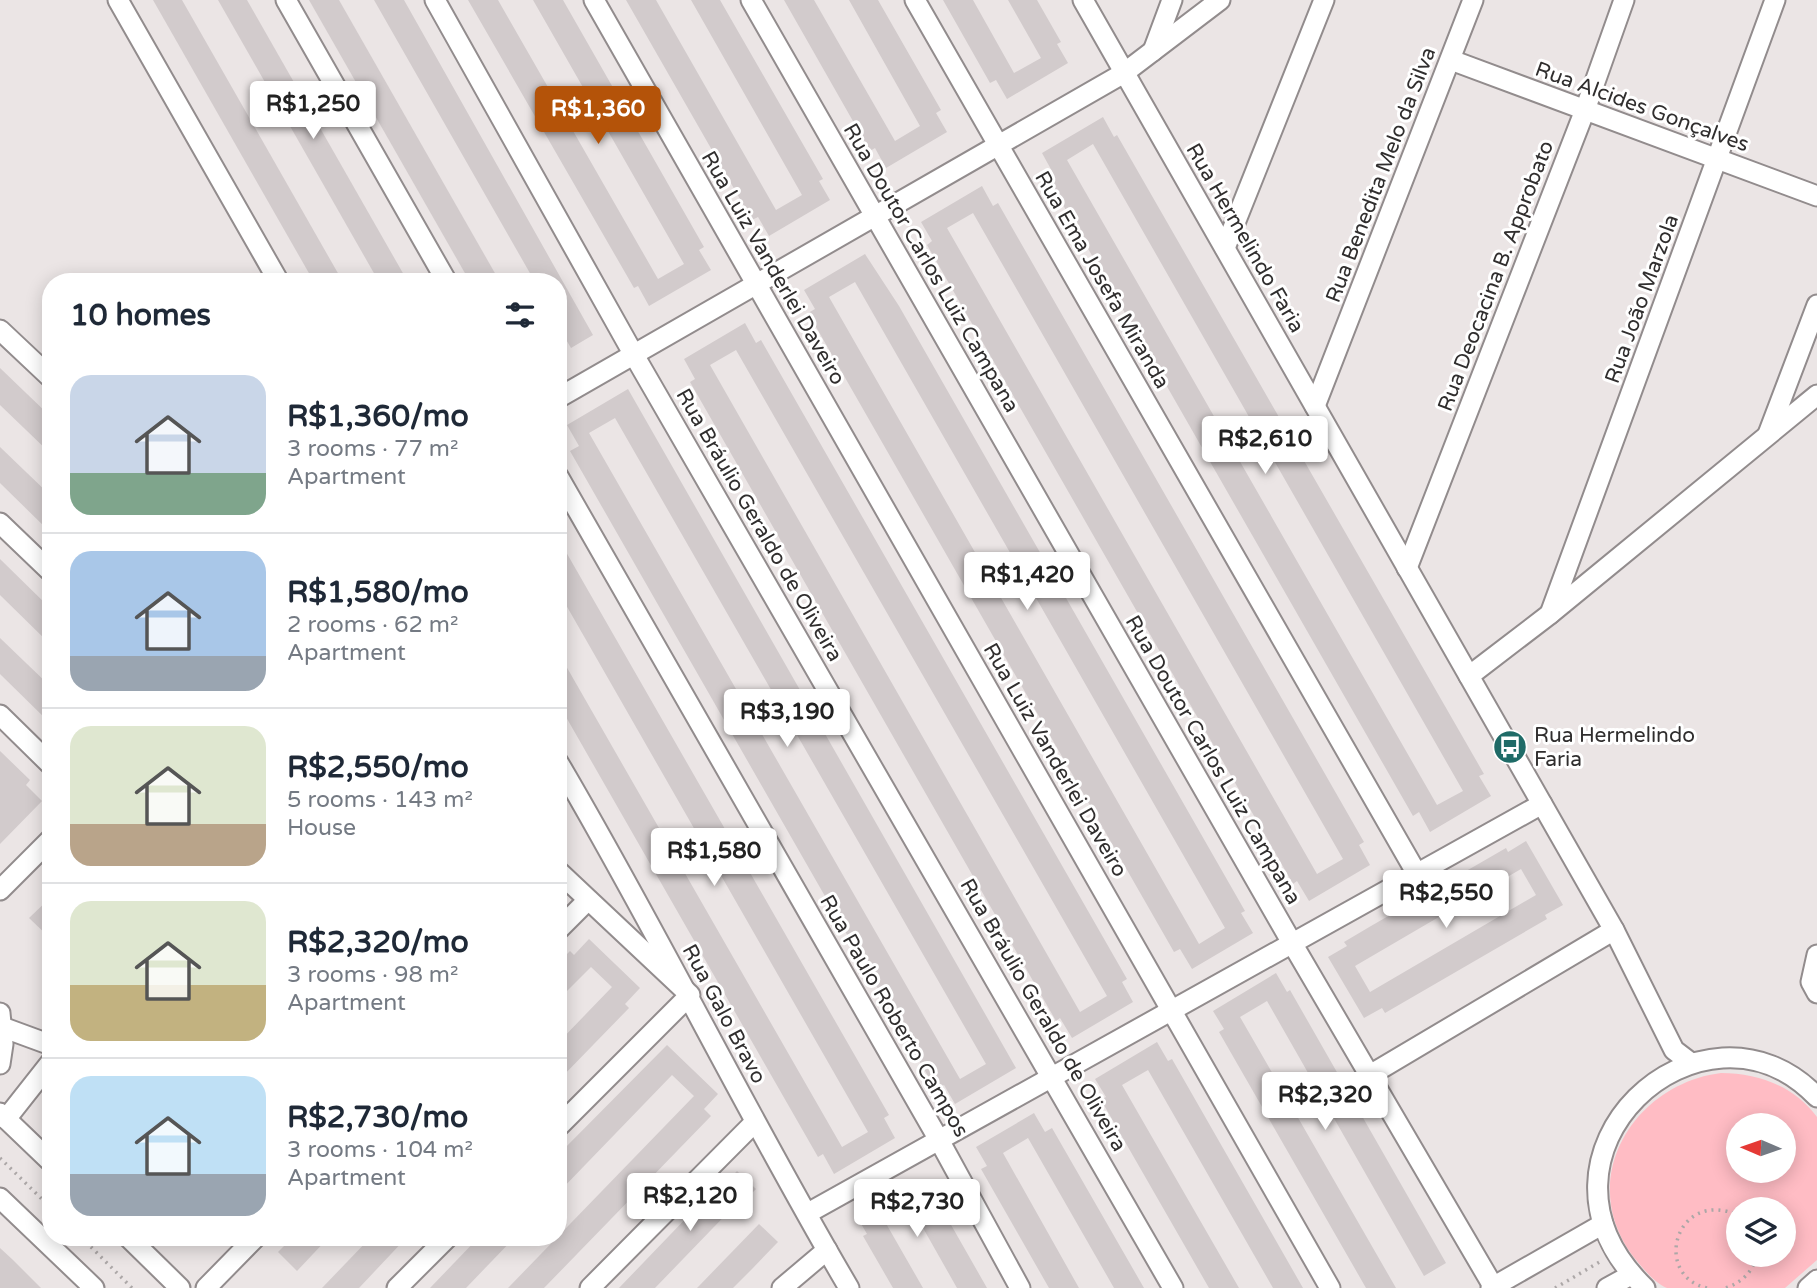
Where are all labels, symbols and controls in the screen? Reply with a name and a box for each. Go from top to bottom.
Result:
street label: Rua Benedita Melo da Silva [1321,44,1441,306]
street label: Rua Alcides Gonçalves [1532,57,1752,157]
pin: R$1,250 [248,82,378,141]
pin: R$1,360 [533,86,663,146]
text: R$1,250 [266,90,360,118]
text: R$1,360 [551,95,645,123]
street label: Rua Doutor Carlos Luiz Campana [838,119,1024,417]
street label: Rua Deocacina B. Approbato [1433,137,1559,415]
street label: Rua Hermelindo Faria [1181,139,1309,337]
street label: Rua Luiz Vanderlei Daveiro [696,147,850,389]
street label: Rua Ema Josefa Miranda [1029,167,1175,393]
street label: Rua João Marzola [1600,211,1684,387]
icon: filters [501,296,539,334]
text: 10 homes [70,297,211,334]
street label: Rua Bráulio Geraldo de Oliveira [670,384,848,666]
text: R$1,360/mo [287,398,469,435]
icon: home [126,403,210,487]
pin: R$2,610 [1200,416,1330,476]
text: R$2,610 [1218,425,1312,453]
text: 3 rooms · 77 m² [287,435,458,463]
text: Apartment [287,463,406,491]
pin: R$1,420 [962,552,1092,612]
text: R$1,420 [980,561,1074,589]
text: R$1,580/mo [287,574,469,611]
icon: home [126,579,210,663]
text: 2 rooms · 62 m² [287,611,458,639]
street label: Rua Doutor Carlos Luiz Campana [1120,611,1306,909]
text: Apartment [287,639,406,667]
street label: Rua Luiz Vanderlei Daveiro [978,639,1132,881]
pin: R$3,190 [722,690,852,749]
text: R$3,190 [740,698,834,726]
place label: Rua Hermelindo Faria [1534,723,1695,772]
bus stop icon: Rua Hermelindo Faria [1491,728,1529,766]
text: R$2,550/mo [287,749,469,786]
icon: home [126,754,210,838]
text: 5 rooms · 143 m² [287,786,473,814]
text: House [287,814,356,842]
pin: R$1,580 [649,828,779,888]
text: R$1,580 [667,837,761,865]
pin: R$2,550 [1381,870,1511,930]
street label: Rua Bráulio Geraldo de Oliveira [954,874,1132,1156]
text: R$2,550 [1399,879,1493,907]
street label: Rua Paulo Roberto Campos [814,891,974,1141]
text: R$2,320/mo [287,924,469,961]
icon: home [126,929,210,1013]
street label: Rua Galo Bravo [677,940,771,1088]
text: 3 rooms · 98 m² [287,961,458,989]
text: Apartment [287,989,406,1017]
pin: R$2,320 [1260,1072,1390,1132]
text: R$2,320 [1278,1081,1372,1109]
text: R$2,730/mo [287,1099,468,1136]
icon: home [126,1104,210,1188]
north arrow [1726,1113,1796,1183]
map controls [1726,1113,1796,1267]
text: 3 rooms · 104 m² [287,1136,473,1164]
text: Apartment [287,1164,406,1192]
pin: R$2,120 [625,1174,755,1233]
pin: R$2,730 [852,1180,982,1239]
text: R$2,120 [643,1182,737,1210]
text: R$2,730 [870,1188,964,1216]
button: layers [1726,1197,1796,1267]

